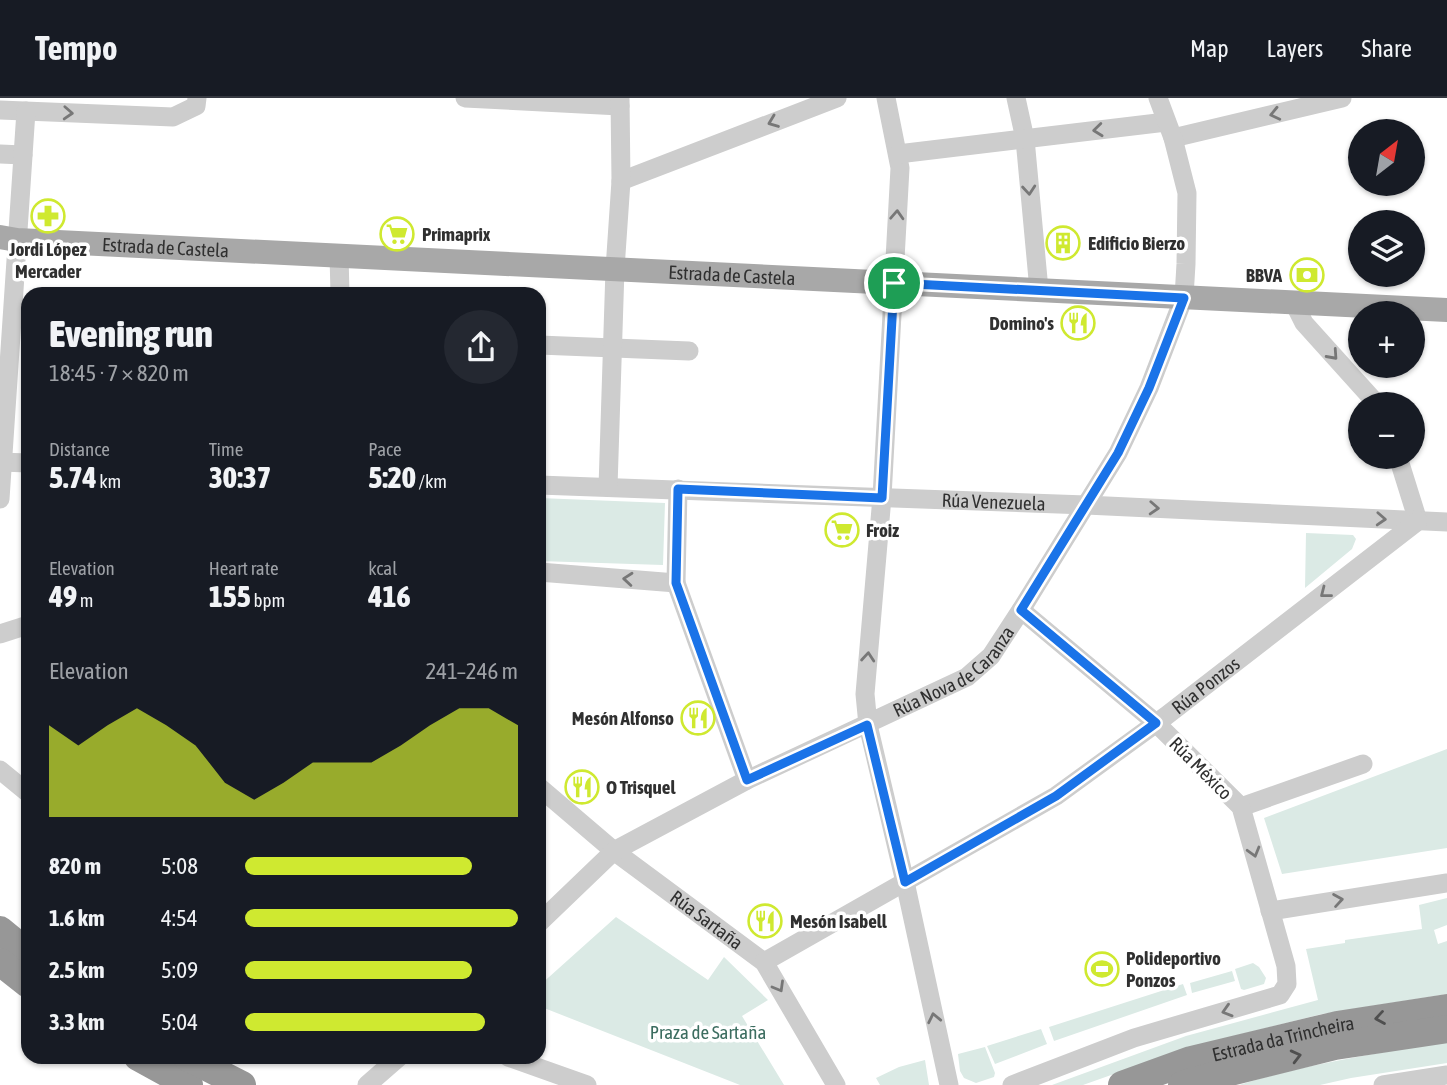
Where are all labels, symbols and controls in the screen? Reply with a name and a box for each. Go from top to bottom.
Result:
text: Tempo [35,29,117,67]
text: Map [1190,35,1229,62]
text: Layers [1267,35,1323,62]
text: Share [1361,35,1412,62]
one-way arrow [63,105,74,120]
one-way arrow [1270,106,1282,120]
one-way arrow [768,114,780,128]
north arrow [1348,119,1424,196]
map controls [1348,119,1425,469]
one-way arrow [1092,123,1104,138]
one-way arrow [1022,184,1037,195]
pharmacy icon: Jordi López Mercader [29,197,67,235]
one-way arrow [890,209,905,220]
button: layers [1348,210,1425,287]
supermarket icon: Primaprix [378,215,416,253]
place label: Primaprix [422,223,491,245]
building icon: Edificio Bierzo [1044,224,1082,262]
place label: Edificio Bierzo [1088,232,1185,254]
street label: Estrada de Castela [102,233,230,261]
place label: Jordi López Mercader [8,238,87,282]
pin [864,253,924,313]
bank icon: BBVA [1288,256,1326,294]
street label: Estrada de Castela [668,261,796,289]
icon: arrive [875,264,913,302]
place label: BBVA [1246,264,1283,286]
button: + [1348,301,1425,378]
restaurant icon: Domino's [1059,304,1097,342]
button: share [444,310,518,384]
text: Evening run [49,312,213,355]
place label: Domino's [989,312,1054,334]
one-way arrow [1325,347,1337,360]
text: 18:45 · 7 × 820 m [49,360,189,386]
button: − [1348,392,1425,469]
text: Distance [49,438,110,460]
text: Time [209,438,243,460]
text: Pace [368,438,402,460]
text: 5.74 [49,460,97,494]
text: 30:37 [209,460,271,494]
text: 5:20 [368,460,416,494]
text: km [97,470,121,492]
text: /km [416,470,447,492]
street label: Rúa Venezuela [941,489,1046,515]
one-way arrow [1149,501,1160,516]
supermarket icon: Froiz [823,511,861,549]
one-way arrow [1376,512,1387,527]
place label: Froiz [866,519,899,541]
text: Elevation [49,557,115,579]
text: Heart rate [209,557,279,579]
text: kcal [368,557,397,579]
one-way arrow [623,572,634,587]
text: 49 [49,579,77,613]
text: 155 [209,579,251,613]
text: 416 [368,579,411,613]
one-way arrow [1321,584,1333,597]
text: m [77,589,94,611]
text: bpm [251,589,285,611]
street label: Rúa Nova de Caranza [889,622,1018,721]
one-way arrow [860,651,875,662]
street label: Rúa Ponzos [1167,652,1244,718]
text: Elevation [49,658,129,684]
text: 241–246 m [425,658,518,684]
restaurant icon: Mesón Alfonso [679,699,717,737]
place label: Mesón Alfonso [572,707,674,729]
street label: Rúa México [1165,732,1237,804]
restaurant icon: O Trisquel [563,768,601,806]
place label: O Trisquel [606,776,676,798]
one-way arrow [1246,846,1260,858]
text: 820 m [49,853,101,879]
text: 5:08 [161,853,198,879]
street label: Rúa Sartaña [666,886,747,954]
one-way arrow [1332,893,1344,908]
restaurant icon: Mesón Isabell [746,902,784,940]
text: 1.6 km [49,905,105,931]
text: 4:54 [161,905,198,931]
place label: Mesón Isabell [790,910,888,932]
place label: Polideportivo Ponzos [1126,947,1221,991]
sports icon: Polideportivo Ponzos [1083,950,1121,988]
text: 2.5 km [49,957,105,983]
text: 5:09 [161,957,198,983]
one-way arrow [770,979,783,992]
one-way arrow [1221,1002,1233,1017]
text: 3.3 km [49,1009,105,1035]
text: 5:04 [161,1009,198,1035]
one-way arrow [1374,1010,1385,1025]
one-way arrow [927,1012,942,1024]
street label: Estrada da Trincheira [1210,1012,1355,1066]
park label: Praza de Sartaña [650,1021,766,1043]
one-way arrow [1290,1050,1302,1064]

